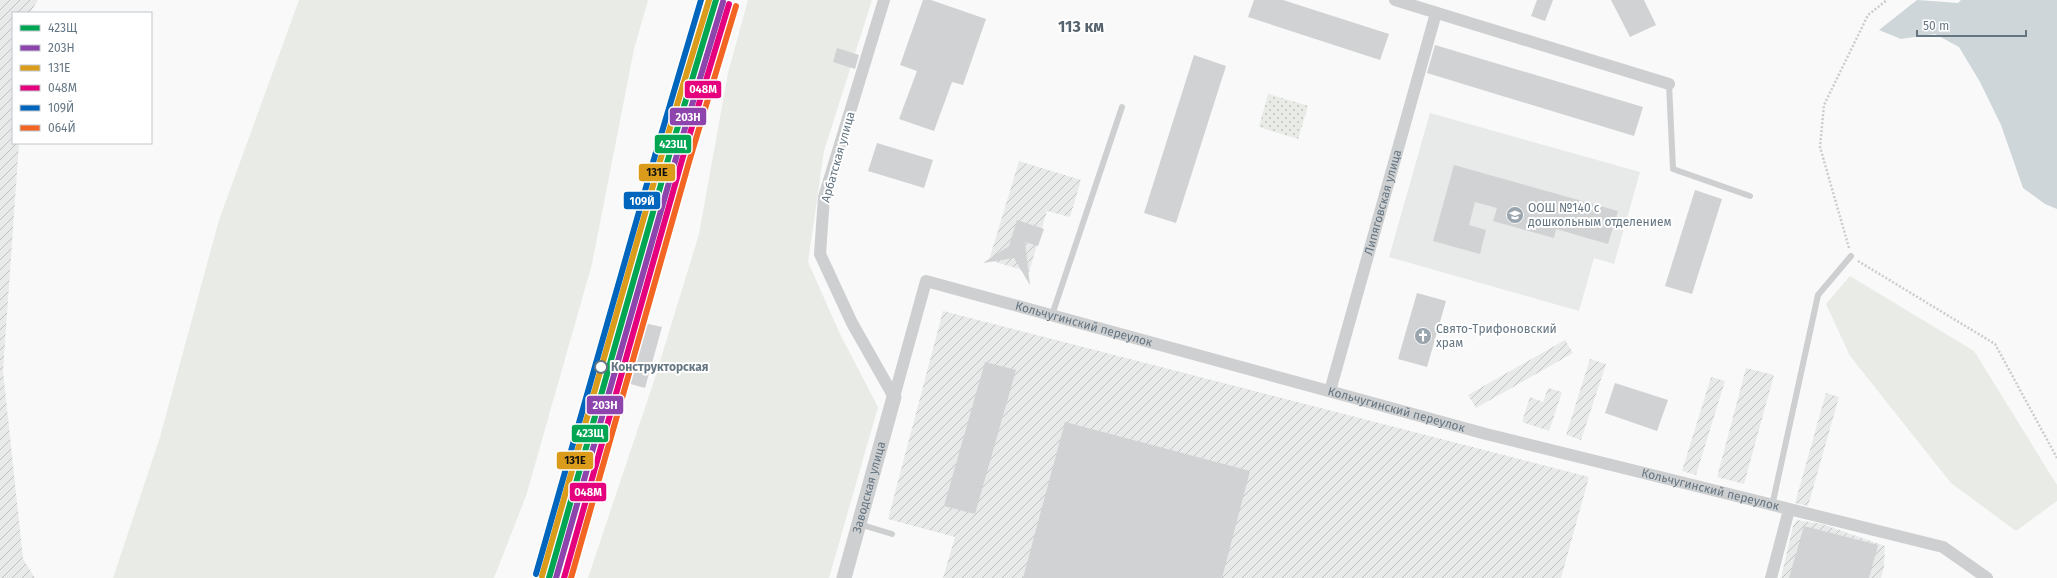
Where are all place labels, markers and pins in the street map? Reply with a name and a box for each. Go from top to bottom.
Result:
place label: ООШ №140 с дошкольным отделением [1528,201,1671,229]
school or university icon: ООШ №140 с дошкольным отделением [1505,205,1525,225]
place label: Свято-Трифоновский храм [1436,322,1557,350]
church icon: Свято-Трифоновский храм [1413,326,1433,346]
marker: Конструкторская [594,360,608,374]
place label: Конструкторская [611,360,709,374]

